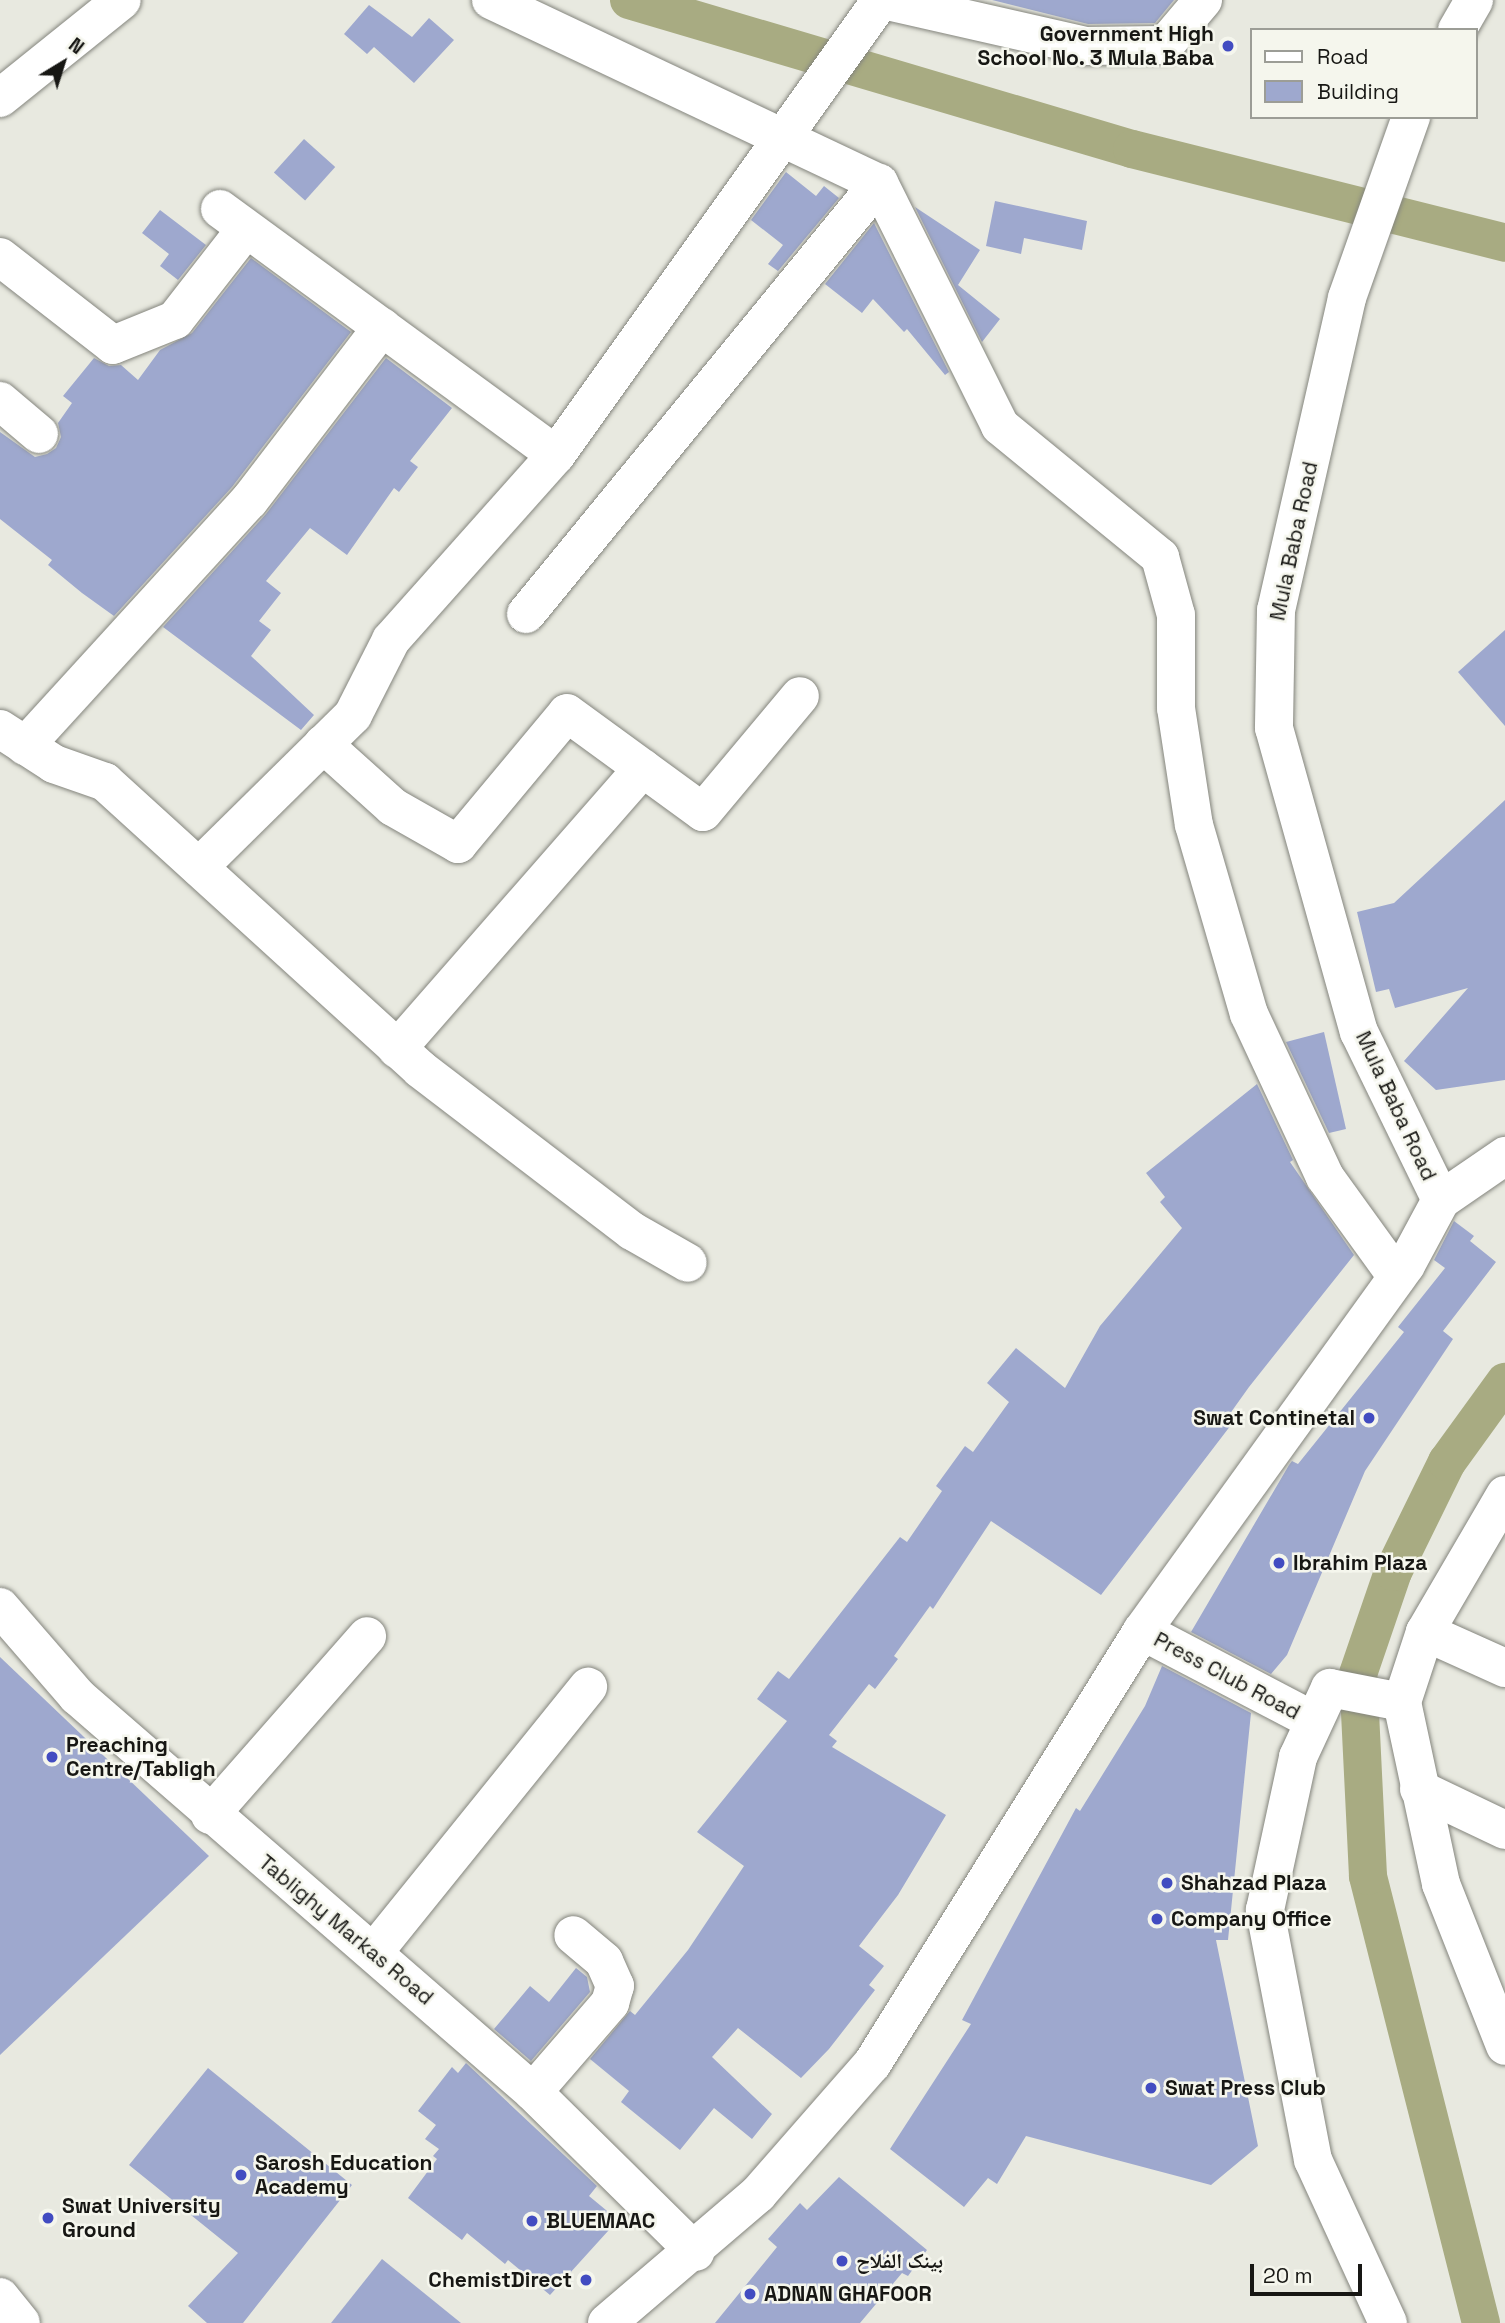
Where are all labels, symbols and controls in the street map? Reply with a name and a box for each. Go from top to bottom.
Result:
place label: Government High School No. 3 Mula Baba [977,21,1214,71]
north arrow [28,28,98,98]
legend [1250,28,1477,119]
text: N [64,32,89,60]
marker: Government High School No. 3 Mula Baba [1220,38,1236,54]
text: Road [1317,43,1369,70]
text: Building [1317,78,1399,105]
street label: Mula Baba Road [1265,459,1323,623]
street label: Mula Baba Road [1350,1027,1442,1185]
place label: Swat Continetal [1193,1405,1355,1431]
marker: Swat Continetal [1361,1410,1377,1426]
place label: Ibrahim Plaza [1293,1550,1427,1576]
marker: Ibrahim Plaza [1271,1555,1287,1571]
street label: Press Club Road [1150,1627,1304,1725]
place label: Preaching Centre/Tabligh [66,1732,216,1782]
marker: Preaching Centre/Tabligh [44,1749,60,1765]
street label: Tablighy Markas Road [254,1850,438,2010]
place label: Shahzad Plaza [1181,1870,1327,1896]
marker: Shahzad Plaza [1159,1875,1175,1891]
place label: Company Office [1171,1906,1332,1932]
marker: Company Office [1149,1911,1165,1927]
place label: Swat Press Club [1165,2075,1326,2101]
marker: Swat Press Club [1143,2080,1159,2096]
place label: Sarosh Education Academy [255,2150,433,2200]
marker: Sarosh Education Academy [233,2167,249,2183]
place label: Swat University Ground [62,2193,221,2243]
place label: BLUEMAAC [546,2208,655,2234]
marker: Swat University Ground [40,2210,56,2226]
marker: BLUEMAAC [524,2213,540,2229]
place label: بینک الفلاح [856,2248,943,2274]
scale bar [1253,2250,1365,2294]
marker: بینک الفلاح [834,2253,850,2269]
text: 20 m [1263,2262,1313,2289]
place label: ChemistDirect [428,2267,572,2293]
marker: ChemistDirect [578,2272,594,2288]
place label: ADNAN GHAFOOR [764,2281,932,2307]
marker: ADNAN GHAFOOR [742,2286,758,2302]

